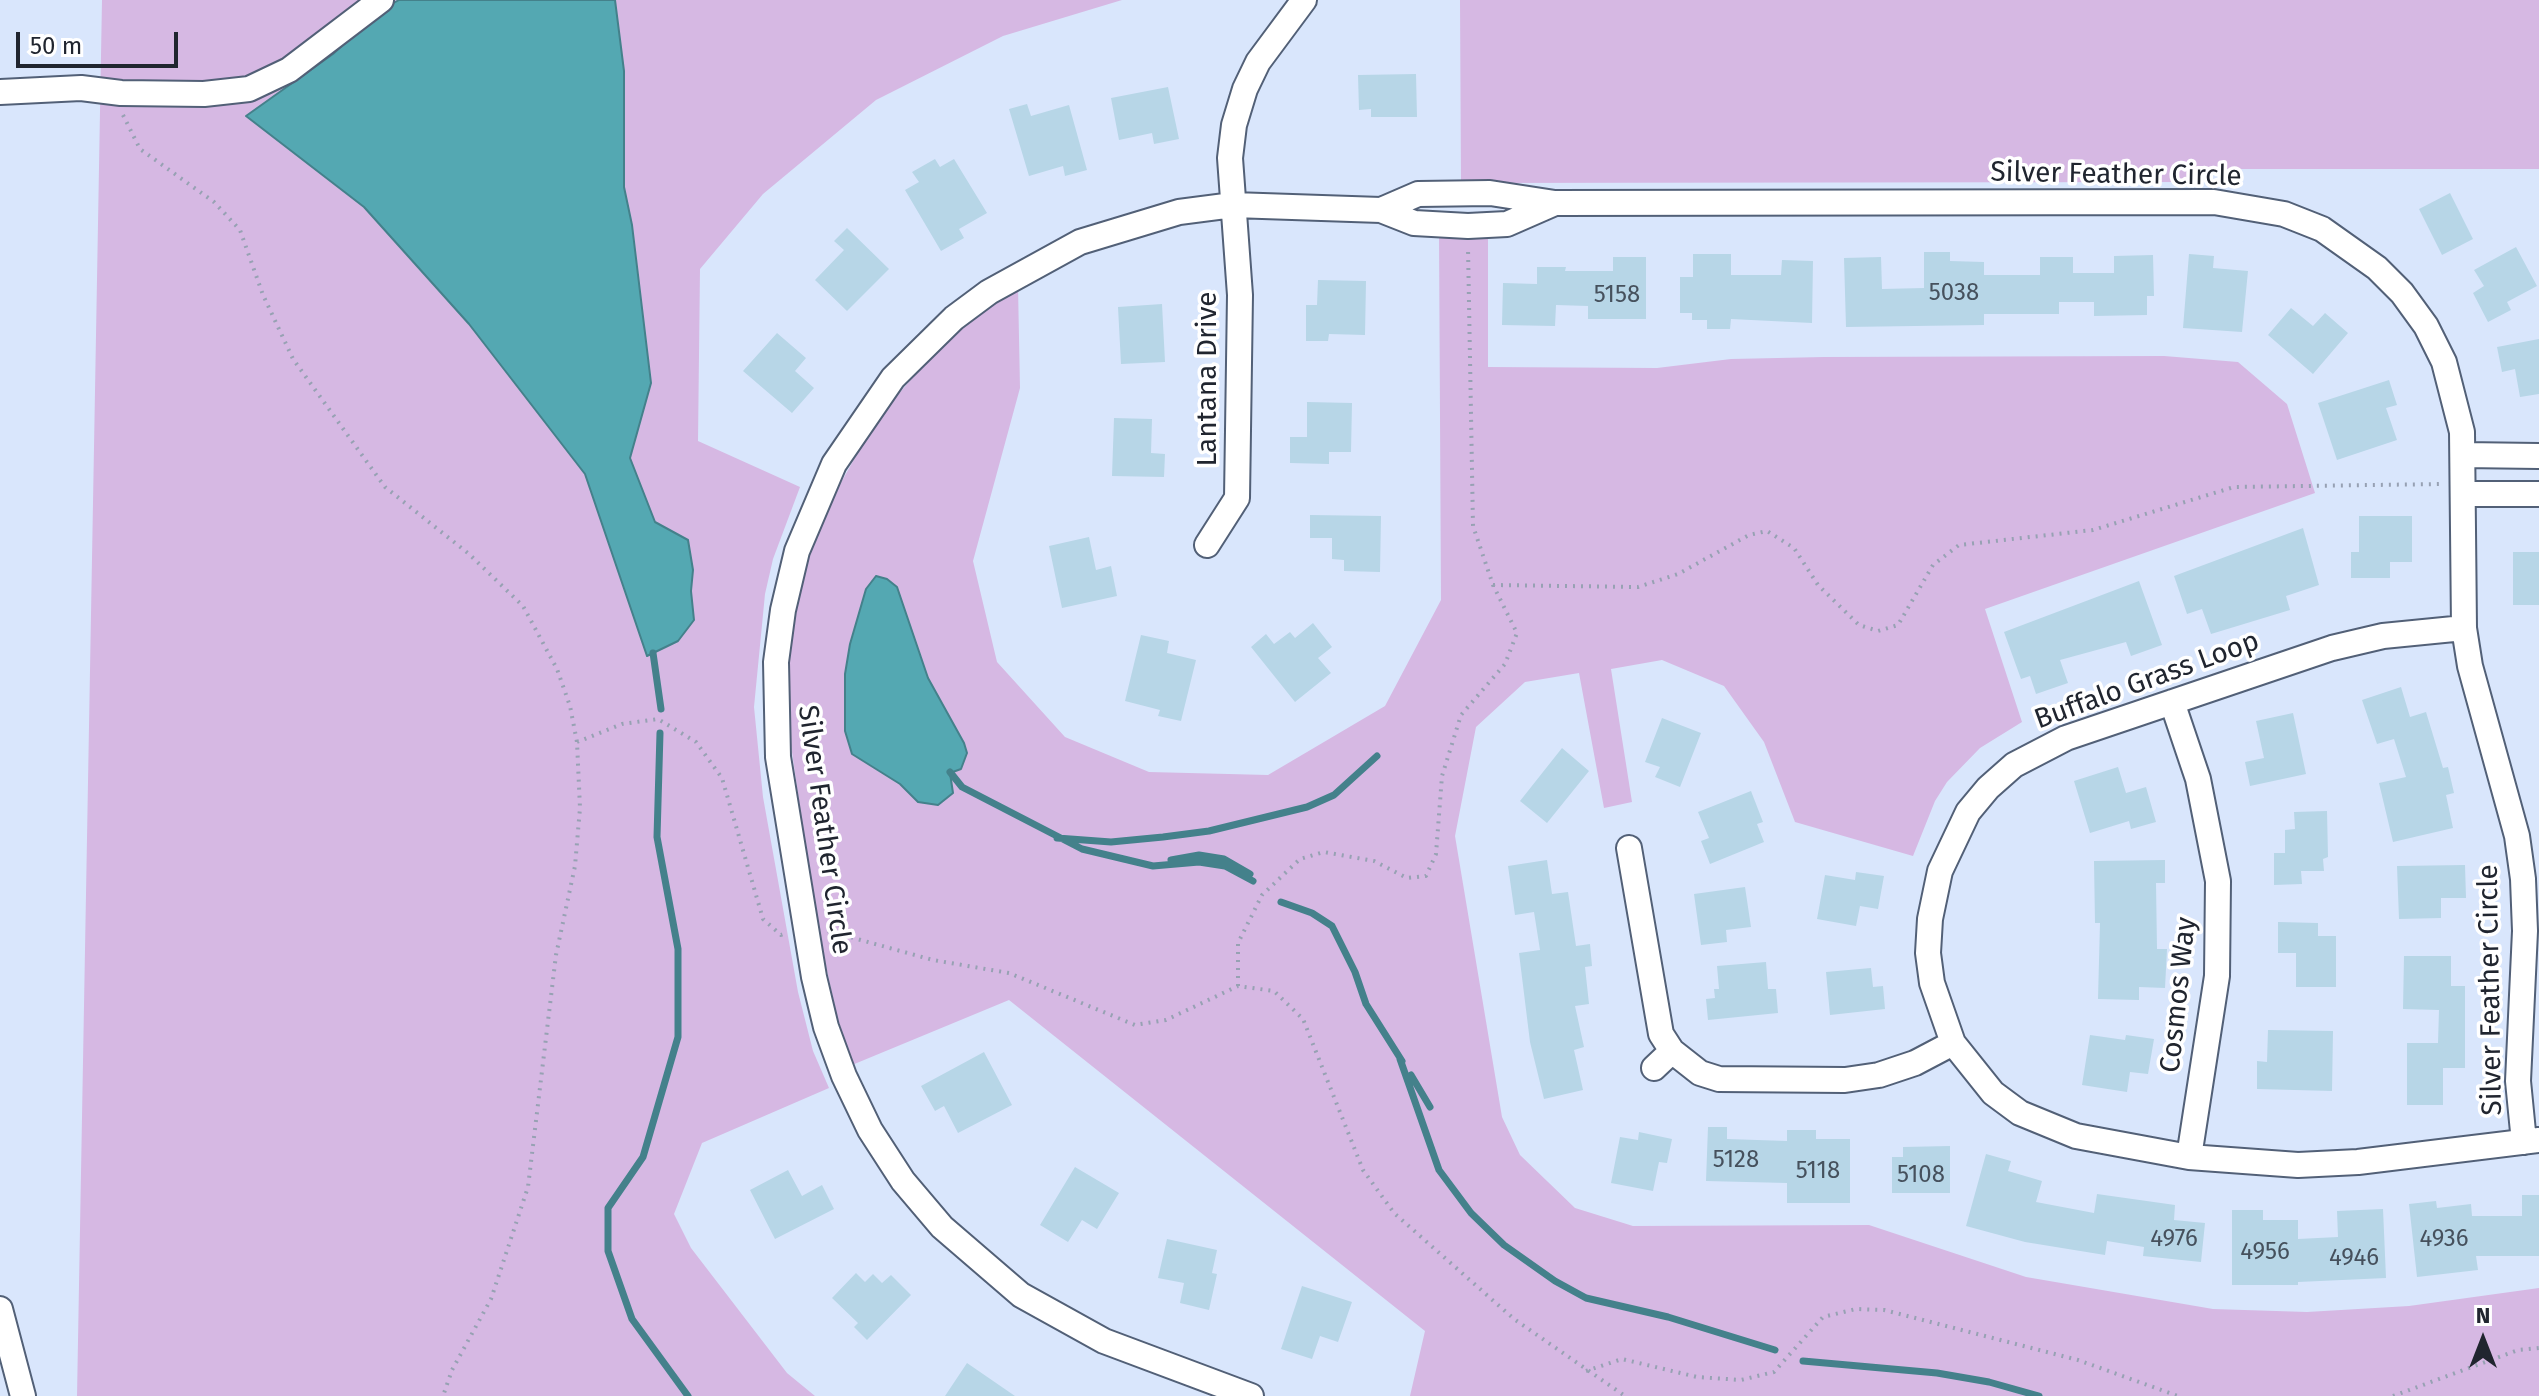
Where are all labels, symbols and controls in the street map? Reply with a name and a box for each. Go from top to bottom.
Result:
scale bar [20,16,182,66]
text: 50 m [30,32,82,60]
street label: Silver Feather Circle [1990,156,2242,194]
house number: 5038 [1929,279,1979,307]
house number: 5158 [1594,281,1640,309]
street label: Lantana Drive [1191,291,1225,467]
street label: Buffalo Grass Loop [2030,625,2264,737]
street label: Silver Feather Circle [790,703,858,957]
street label: Silver Feather Circle [2472,864,2510,1116]
street label: Cosmos Way [2154,916,2204,1074]
house number: 5128 [1713,1146,1759,1174]
house number: 5118 [1796,1157,1840,1185]
house number: 5108 [1897,1161,1945,1189]
house number: 4976 [2150,1225,2198,1253]
house number: 4936 [2419,1225,2469,1253]
house number: 4956 [2240,1238,2290,1266]
house number: 4946 [2329,1244,2379,1272]
north arrow [2443,1300,2523,1380]
text: N [2476,1302,2490,1329]

